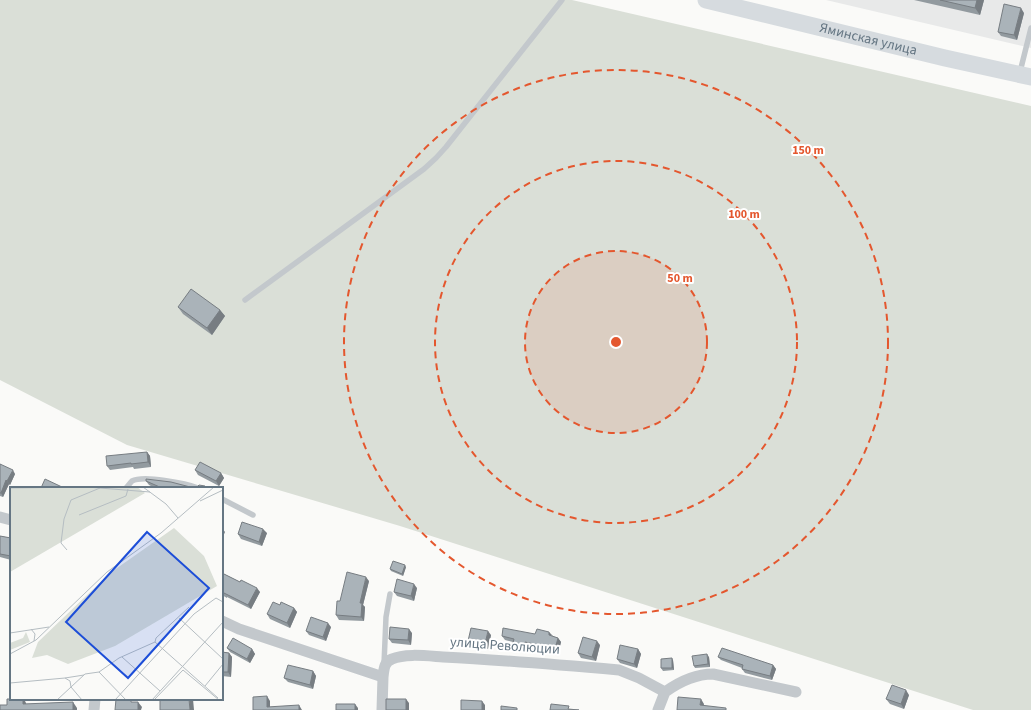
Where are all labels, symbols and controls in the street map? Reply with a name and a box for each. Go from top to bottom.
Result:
street label: Яминская улица [817,18,919,61]
text: 150 m [792,142,824,159]
text: 100 m [728,206,760,223]
text: 50 m [667,270,693,287]
centre of rings [609,335,623,349]
inset map [10,487,223,700]
street label: улица Революции [449,632,561,660]

